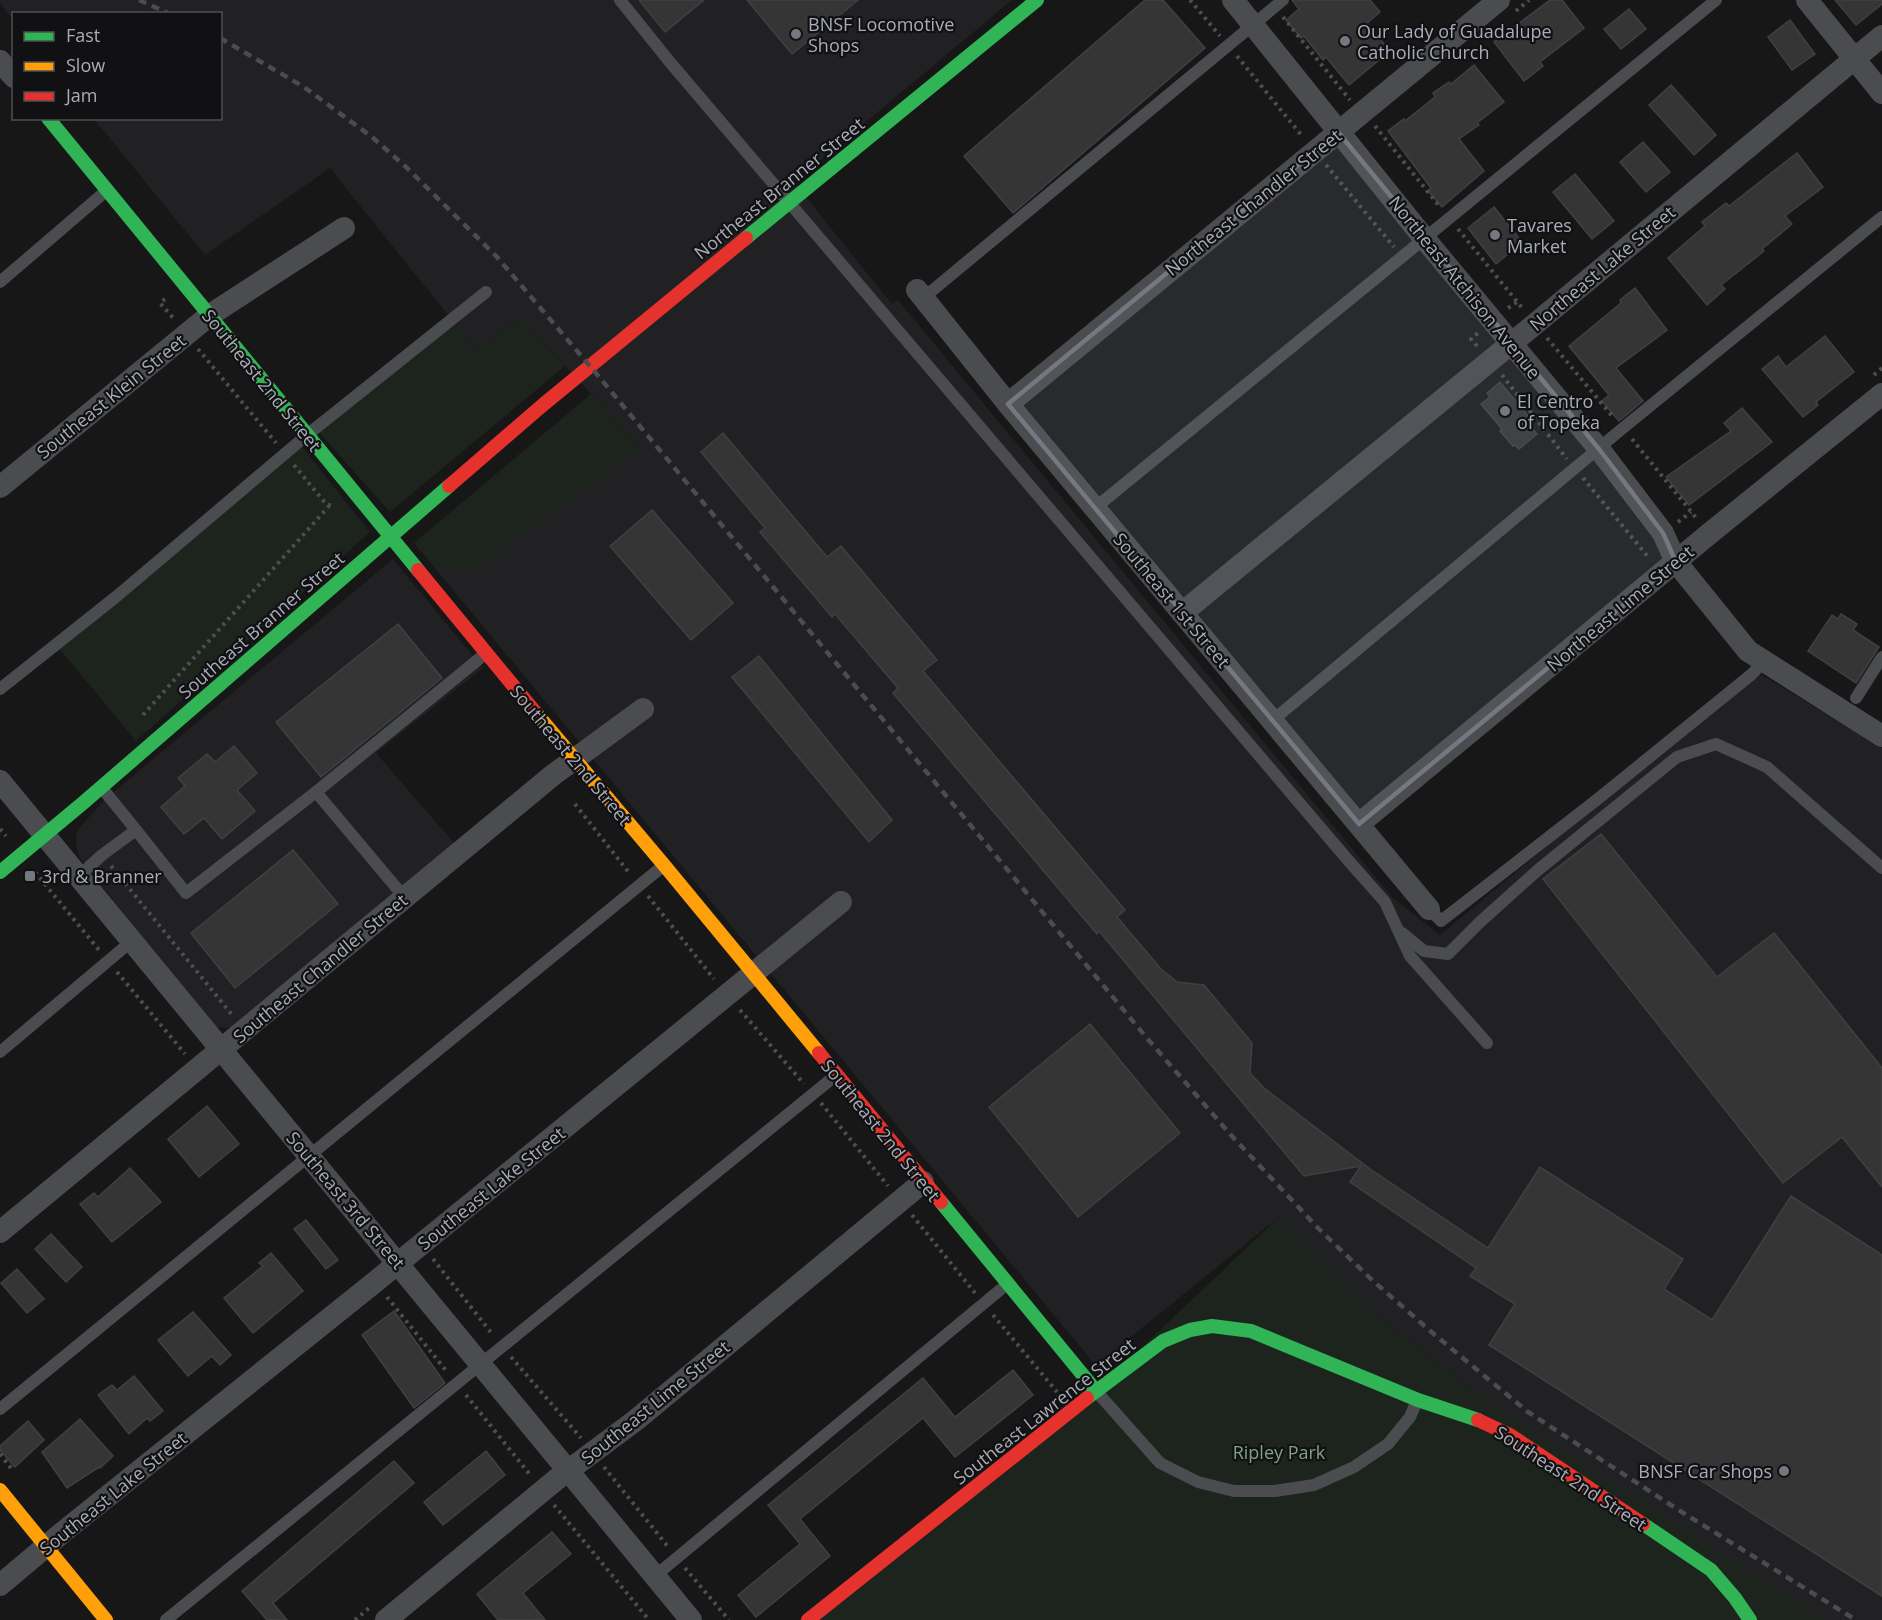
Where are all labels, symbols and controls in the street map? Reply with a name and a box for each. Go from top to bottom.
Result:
legend [12,12,222,120]
place label: BNSF Locomotive Shops [808,12,954,57]
place label: Our Lady of Guadalupe Catholic Church [1357,19,1552,64]
text: Fast [66,23,100,47]
marker: BNSF Locomotive Shops [789,27,803,41]
marker: Our Lady of Guadalupe Catholic Church [1338,34,1352,48]
text: Slow [66,53,105,77]
text: Jam [64,83,98,107]
street label: Northeast Branner Street [689,112,869,264]
street label: Northeast Chandler Street [1160,123,1346,281]
street label: Northeast Atchison Avenue [1384,191,1546,383]
street label: Northeast Lake Street [1524,200,1680,336]
place label: Tavares Market [1507,213,1572,258]
marker: Tavares Market [1488,228,1502,242]
street label: Southeast 2nd Street [197,304,327,456]
street label: Southeast Klein Street [31,328,191,464]
place label: El Centro of Topeka [1517,389,1600,434]
marker: El Centro of Topeka [1498,404,1512,418]
street label: Southeast 1st Street [1108,527,1236,673]
street label: Northeast Lime Street [1542,539,1698,677]
street label: Southeast Branner Street [173,546,349,704]
street label: Southeast 2nd Street [505,680,637,830]
place label: 3rd & Branner [42,864,162,888]
marker: 3rd & Branner [23,869,37,883]
street label: Southeast Chandler Street [228,888,412,1048]
street label: Southeast 2nd Street [816,1054,946,1206]
street label: Southeast Lake Street [412,1121,570,1255]
street label: Southeast 3rd Street [281,1126,411,1274]
street label: Southeast Lawrence Street [948,1332,1140,1490]
street label: Southeast Lime Street [576,1335,734,1469]
street label: Southeast 2nd Street [1491,1420,1651,1536]
street label: Southeast Lake Street [34,1426,192,1560]
park label: Ripley Park [1233,1440,1326,1464]
place label: BNSF Car Shops [1638,1459,1772,1483]
marker: BNSF Car Shops [1777,1464,1791,1478]

